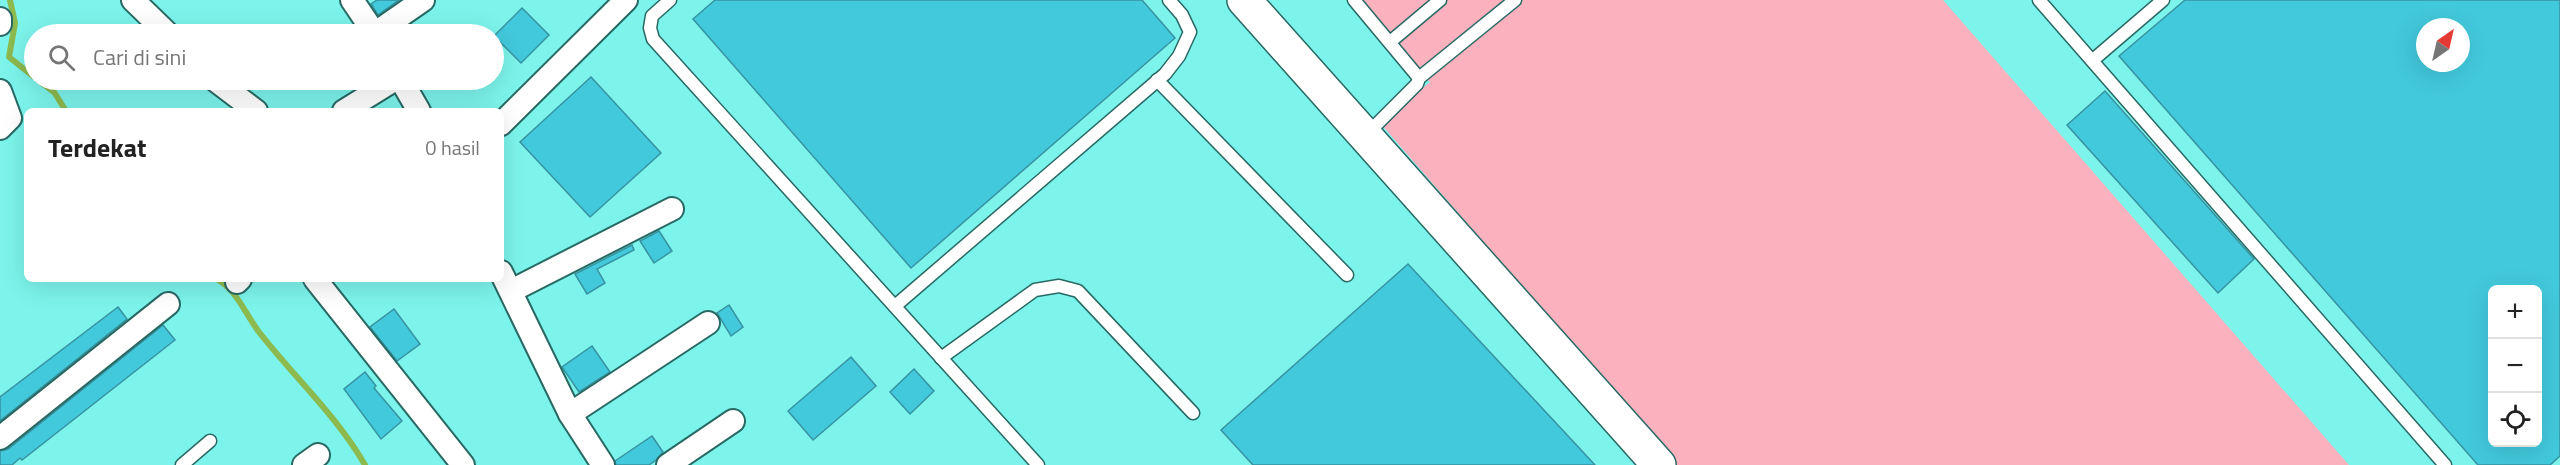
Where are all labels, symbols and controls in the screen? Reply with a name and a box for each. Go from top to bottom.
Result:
north arrow [2416,18,2470,72]
search box [24,24,504,90]
text: Cari di sini [93,40,186,74]
icon: search [45,41,78,74]
text: Terdekat [48,128,147,167]
text: 0 hasil [425,132,480,163]
map controls [2488,285,2542,447]
button: + [2488,285,2542,339]
button: − [2488,339,2542,393]
button: locate [2488,393,2542,447]

